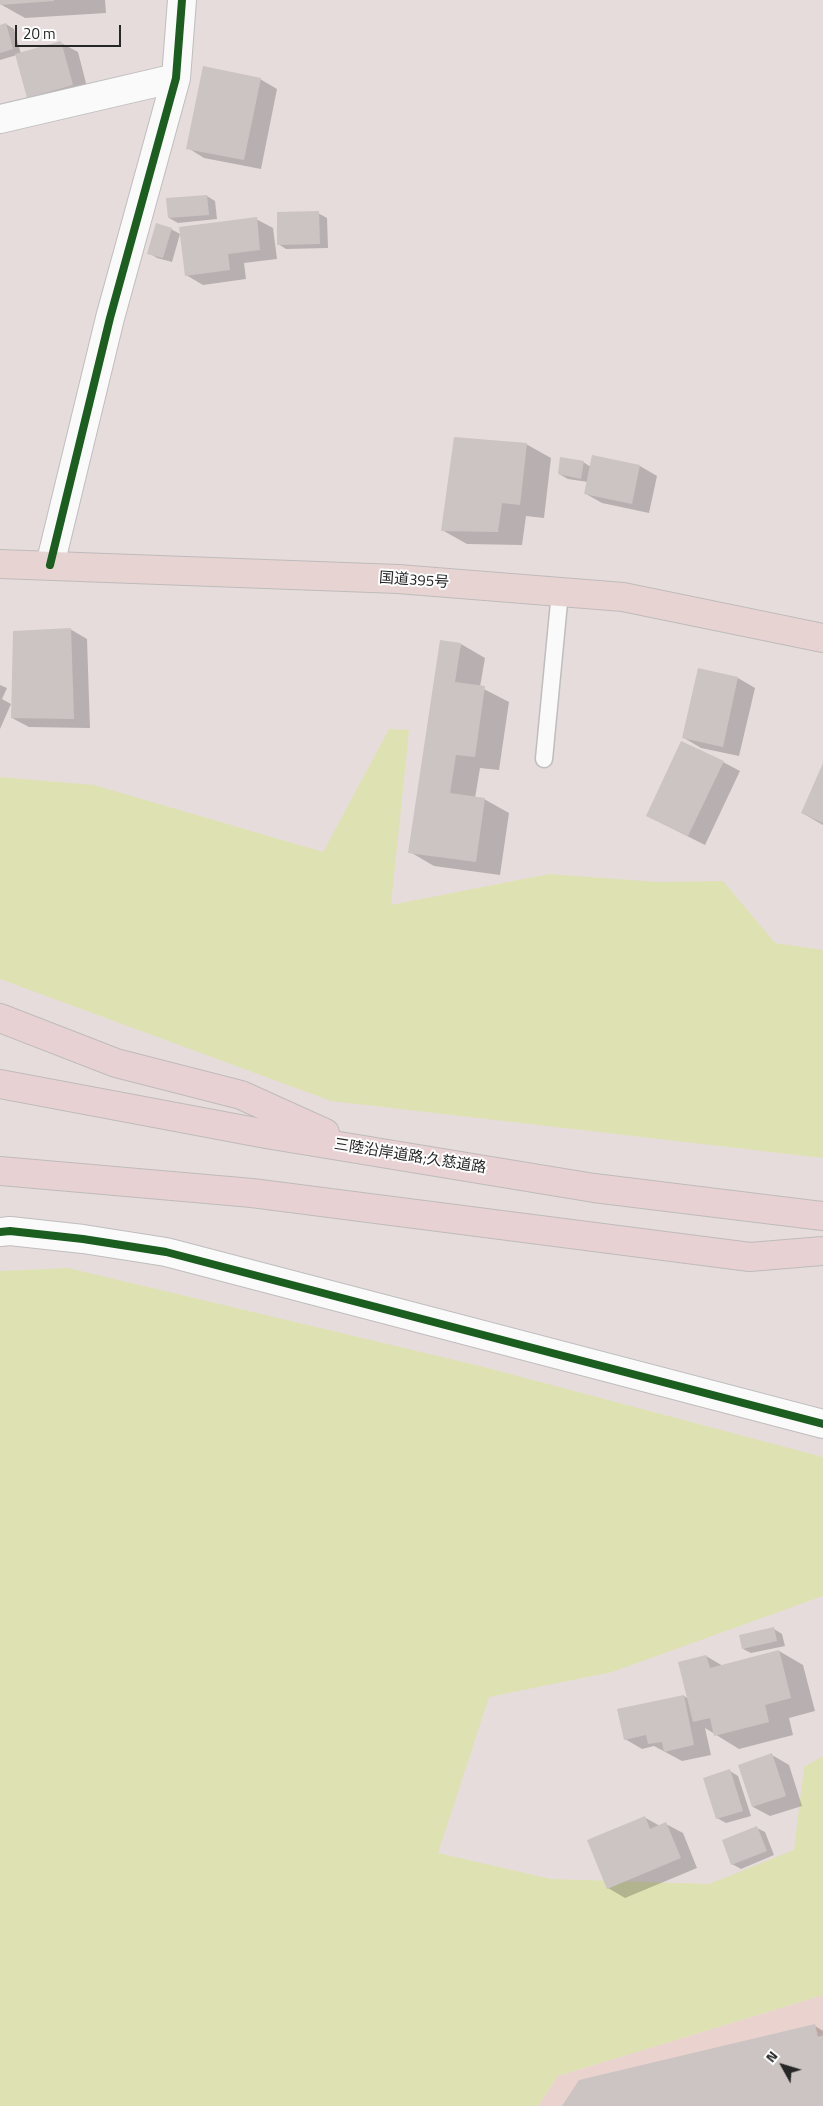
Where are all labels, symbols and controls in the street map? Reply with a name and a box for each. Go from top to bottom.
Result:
scale bar [18,15,124,47]
text: 20 m [23,22,56,45]
street label: 国道395号 [378,570,450,592]
street label: 三陸沿岸道路;久慈道路 [333,1136,487,1178]
north arrow [758,2041,808,2091]
text: N [760,2046,782,2067]

